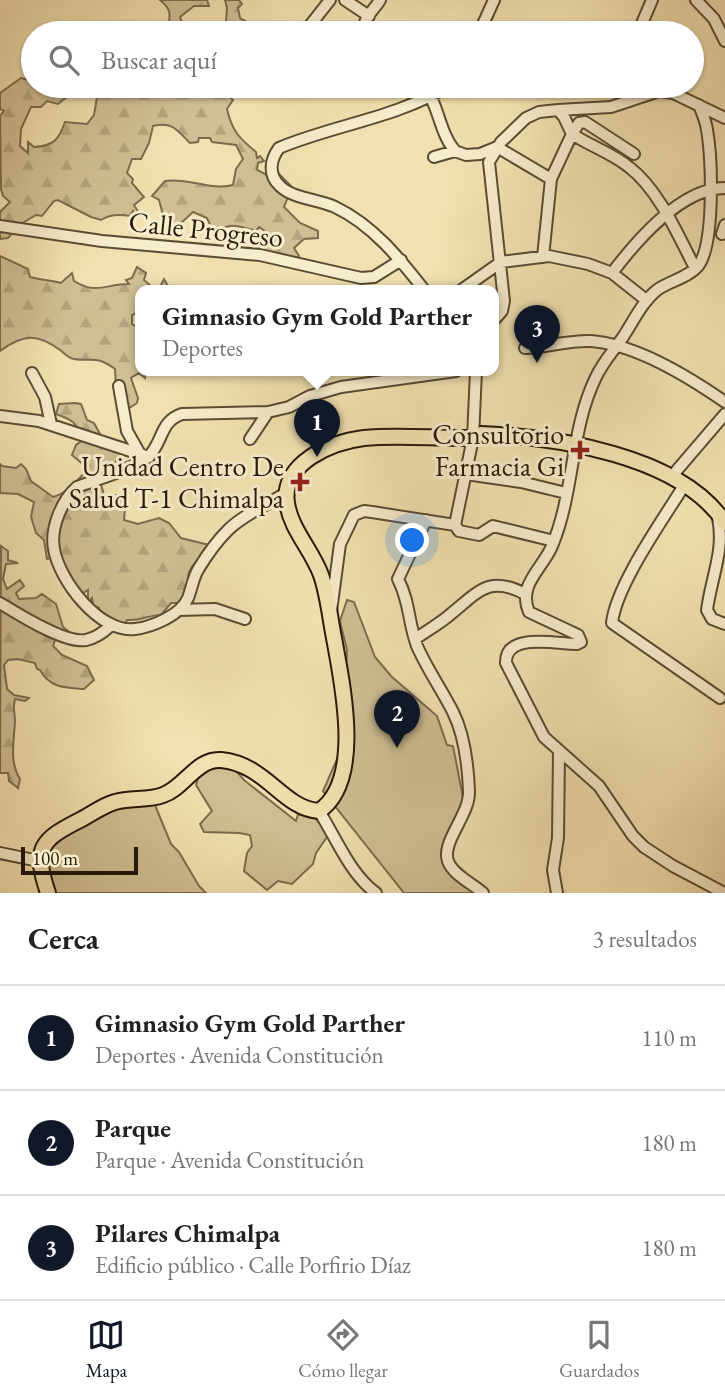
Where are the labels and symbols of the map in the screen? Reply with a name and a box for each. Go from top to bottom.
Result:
street label: Calle Progreso [127,203,285,255]
pin: 3 [514,305,560,363]
pin: 1 [294,399,340,457]
place label: Consultorio Farmacia Gi [432,416,564,484]
marker: Consultorio Farmacia Gi [570,440,590,460]
place label: Unidad Centro De Salud T-1 Chimalpa [69,448,285,516]
marker: Unidad Centro De Salud T-1 Chimalpa [290,472,310,492]
your location [395,523,429,557]
pin: 2 [374,690,420,748]
scale bar [21,844,138,876]

